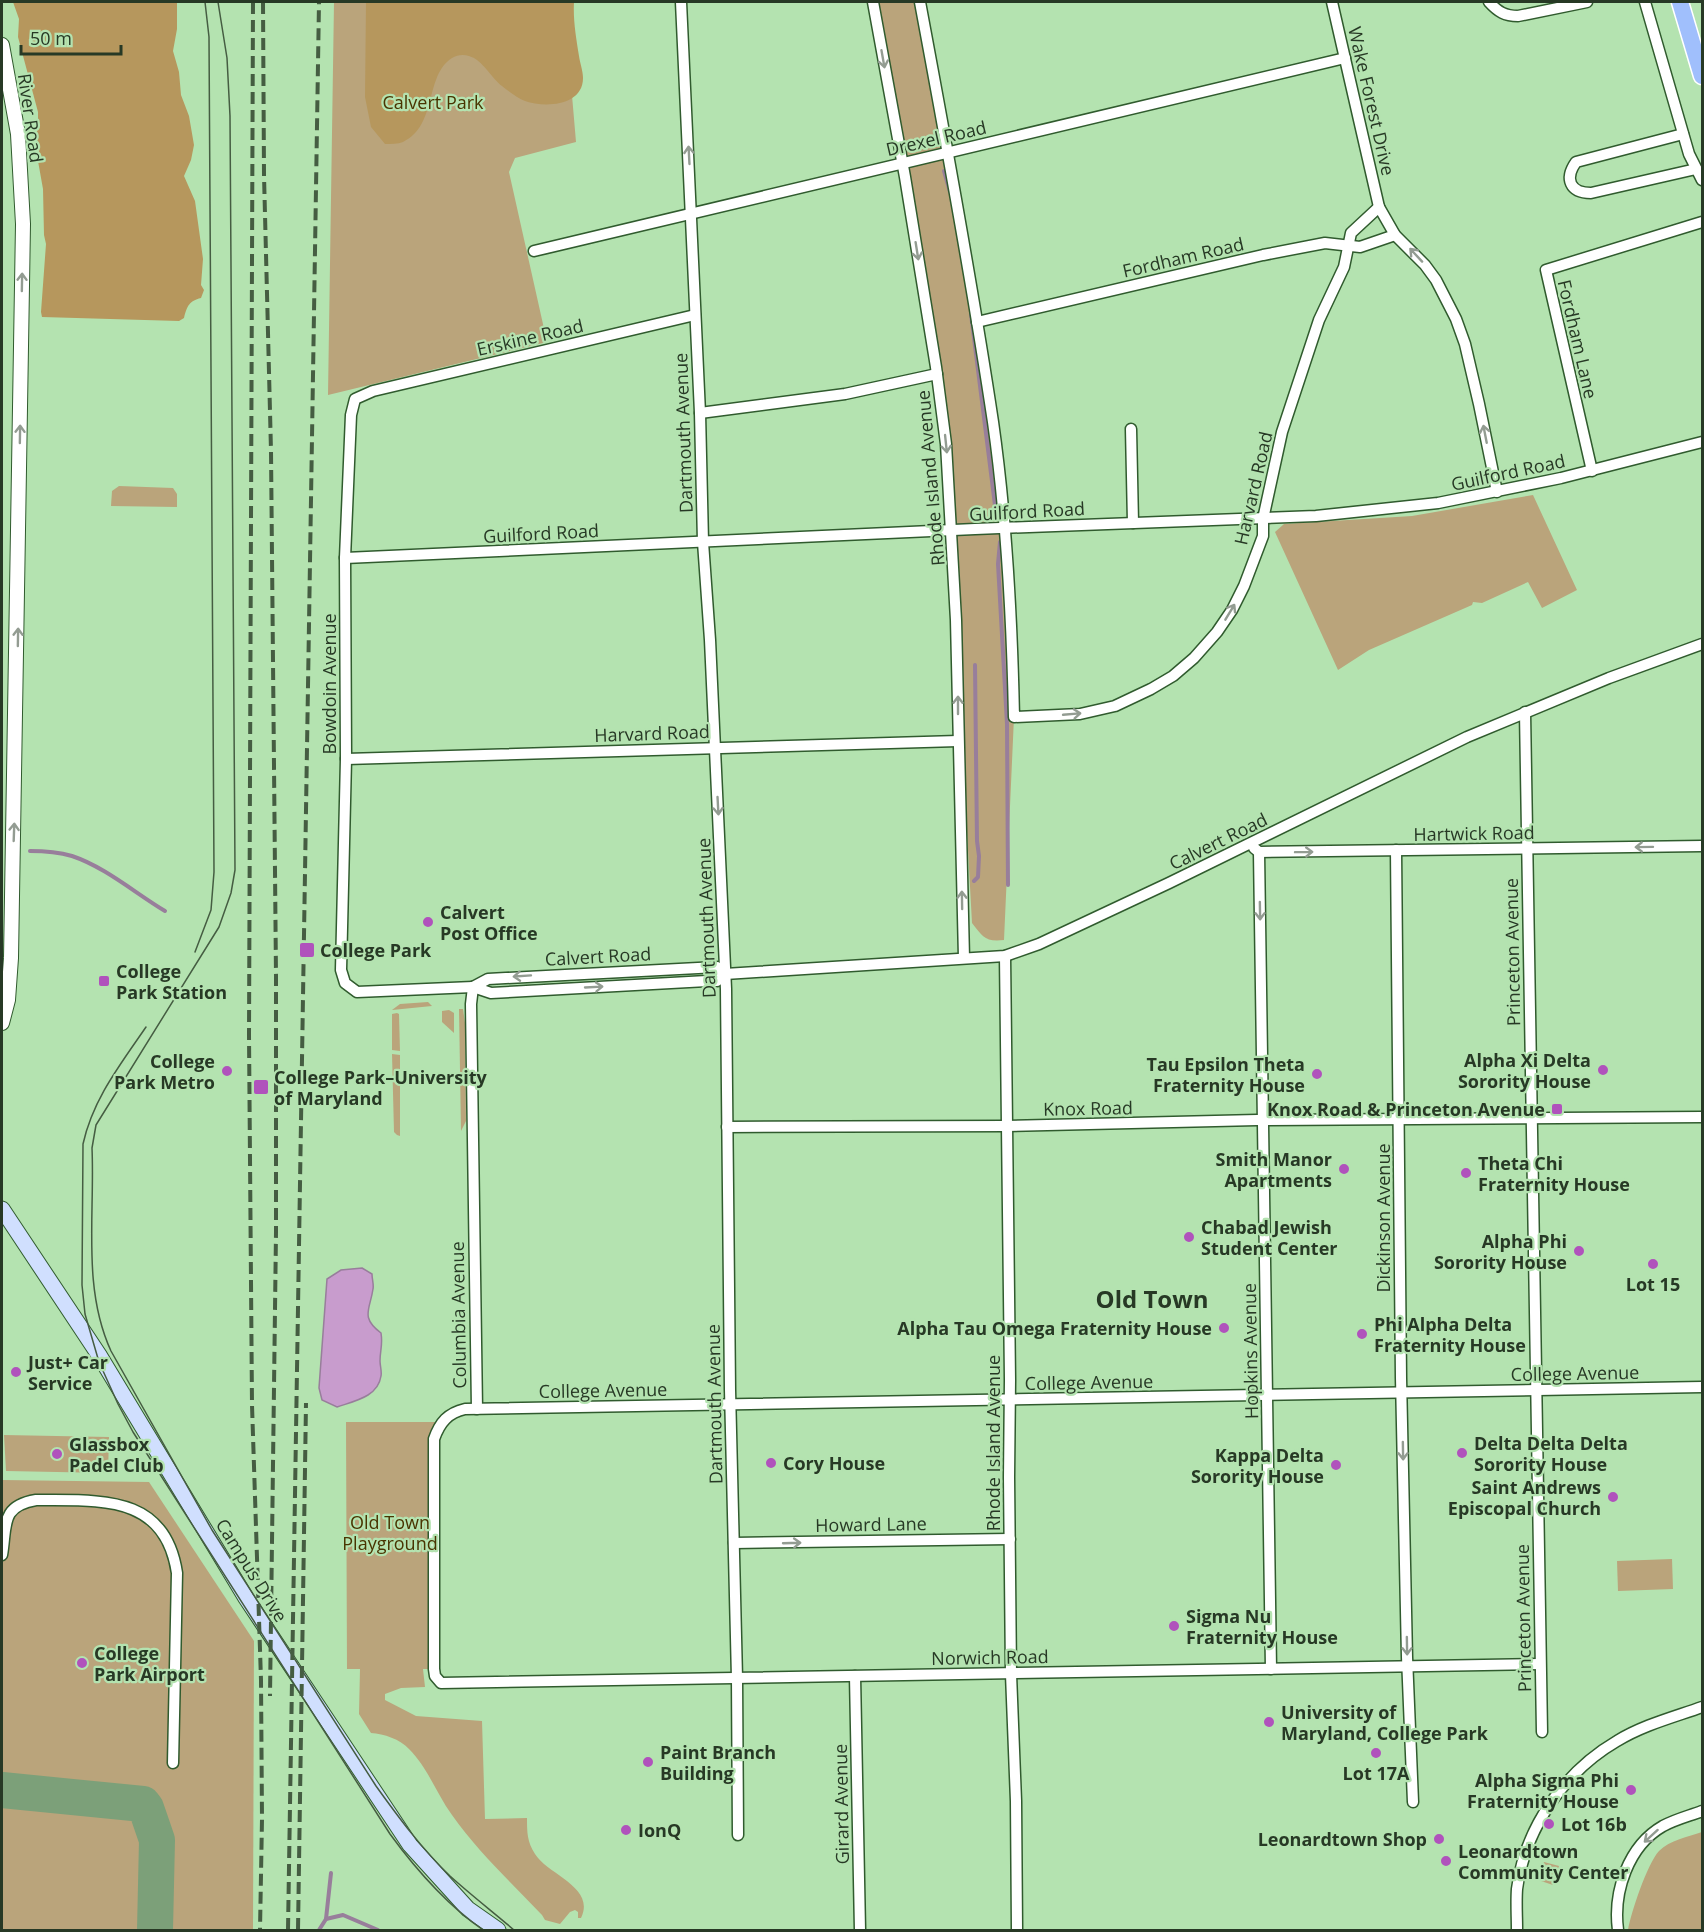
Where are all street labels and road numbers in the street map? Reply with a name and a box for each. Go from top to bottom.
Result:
street label: Wake Forest Drive [1343,24,1401,178]
street label: River Road [13,72,49,164]
street label: Drexel Road [883,115,989,161]
street label: Fordham Road [1120,231,1246,283]
street label: Fordham Lane [1553,277,1603,401]
street label: Erskine Road [474,313,586,361]
street label: Dartmouth Avenue [668,353,698,513]
street label: Rhode Island Avenue [910,389,950,567]
street label: Harvard Road [1228,429,1278,547]
street label: Guilford Road [1449,448,1567,496]
street label: Guilford Road [968,496,1086,526]
street label: Guilford Road [482,518,600,548]
street label: Bowdoin Avenue [317,613,341,755]
street label: Harvard Road [594,719,710,747]
street label: Calvert Road [1165,807,1271,875]
street label: Hartwick Road [1413,820,1535,846]
street label: Dartmouth Avenue [691,838,721,998]
street label: Princeton Avenue [1499,878,1525,1026]
street label: Calvert Road [544,941,652,971]
street label: Knox Road [1043,1095,1133,1121]
street label: Dickinson Avenue [1371,1143,1395,1293]
street label: Columbia Avenue [445,1241,471,1389]
street label: Hopkins Avenue [1237,1283,1263,1419]
street label: Dartmouth Avenue [701,1324,727,1484]
street label: Rhode Island Avenue [981,1355,1005,1531]
street label: College Avenue [1511,1360,1639,1386]
street label: College Avenue [1025,1369,1153,1395]
street label: College Avenue [539,1377,667,1403]
street label: Howard Lane [815,1511,927,1537]
street label: Campus Drive [211,1514,293,1626]
street label: Princeton Avenue [1510,1544,1536,1692]
street label: Norwich Road [931,1644,1049,1670]
street label: Girard Avenue [828,1743,854,1865]

